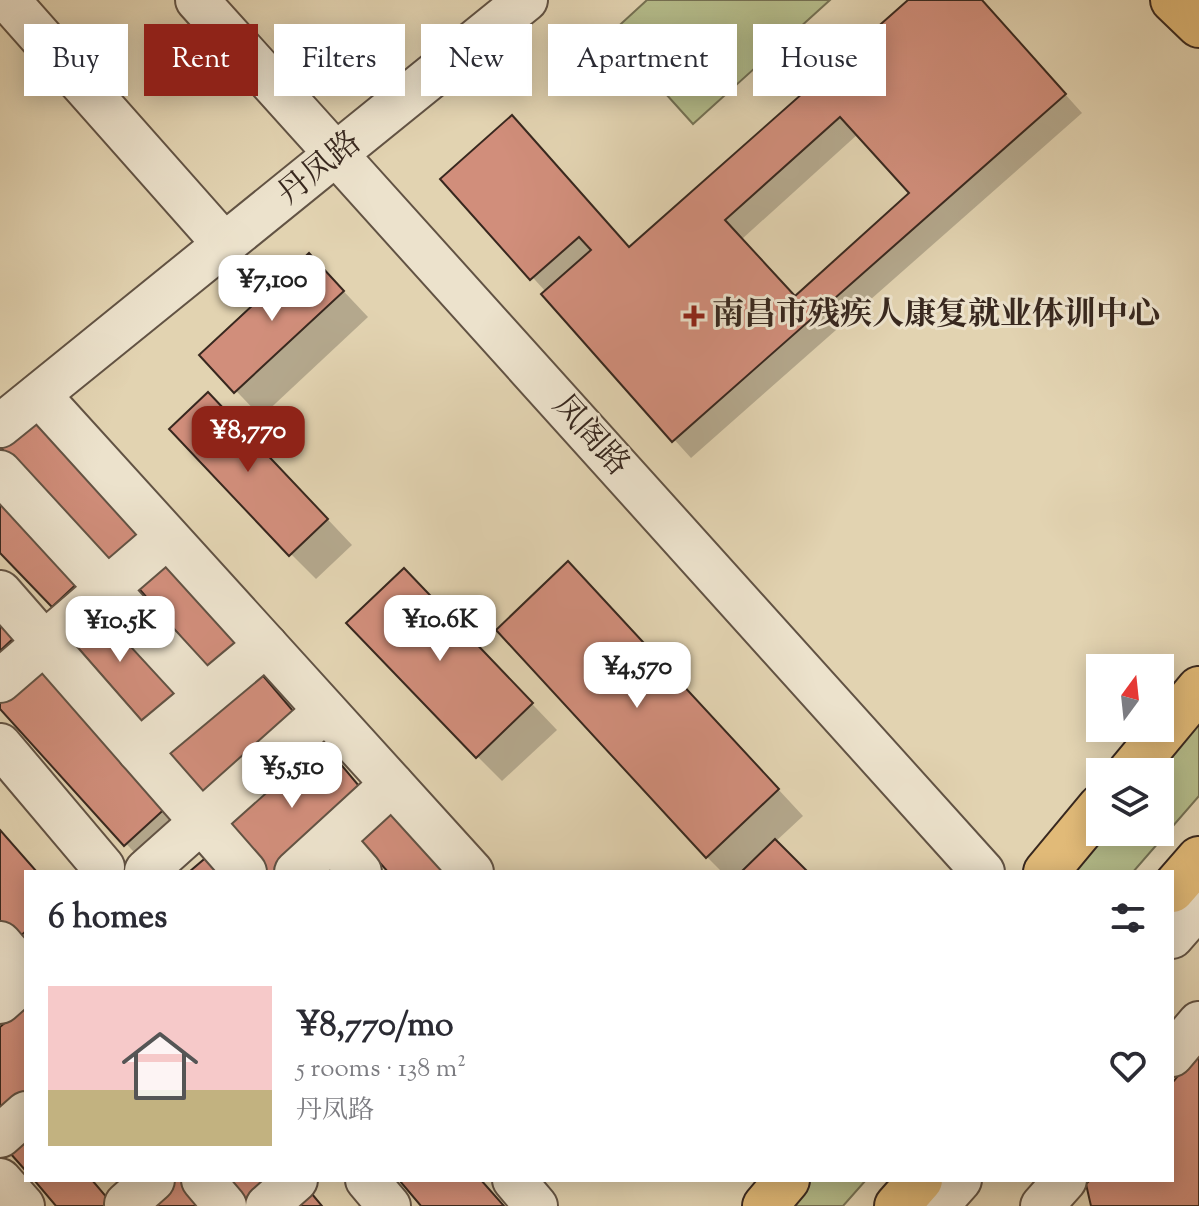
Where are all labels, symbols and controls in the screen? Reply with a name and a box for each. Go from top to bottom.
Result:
chip: Buy [24,24,128,96]
chip: Rent [144,24,258,96]
chip: Filters [274,24,405,96]
chip: New [421,24,532,96]
chip: Apartment [548,24,737,96]
chip: House [753,24,886,96]
street label: 丹凤路 [268,121,372,217]
pin: ¥7,100 [207,255,337,323]
text: ¥7,100 [236,262,308,299]
place label: 南昌市残疾人康复就业体训中心 [712,293,1160,339]
marker: 南昌市残疾人康复就业体训中心 [683,305,705,327]
street label: 凤阁路 [541,385,639,487]
pin: ¥8,770 [183,406,313,474]
text: ¥8,770 [210,413,286,450]
pin: ¥10.6K [375,595,505,663]
pin: ¥10.5K [55,596,185,664]
text: ¥10.6K [402,602,478,639]
text: ¥10.5K [84,603,156,640]
pin: ¥4,570 [572,642,702,710]
text: ¥4,570 [602,649,672,686]
north arrow [1086,654,1174,742]
map controls [1086,654,1174,846]
pin: ¥5,510 [227,742,357,810]
text: ¥5,510 [260,749,324,786]
button: layers [1086,758,1174,846]
text: 6 homes [48,894,167,943]
icon: filters [1106,896,1150,940]
text: ¥8,770/mo [296,1002,454,1051]
icon: home [112,1018,208,1114]
icon: heart [1106,1044,1150,1088]
text: 5 rooms · 138 m² [296,1051,466,1088]
text: 丹凤路 [296,1093,374,1130]

